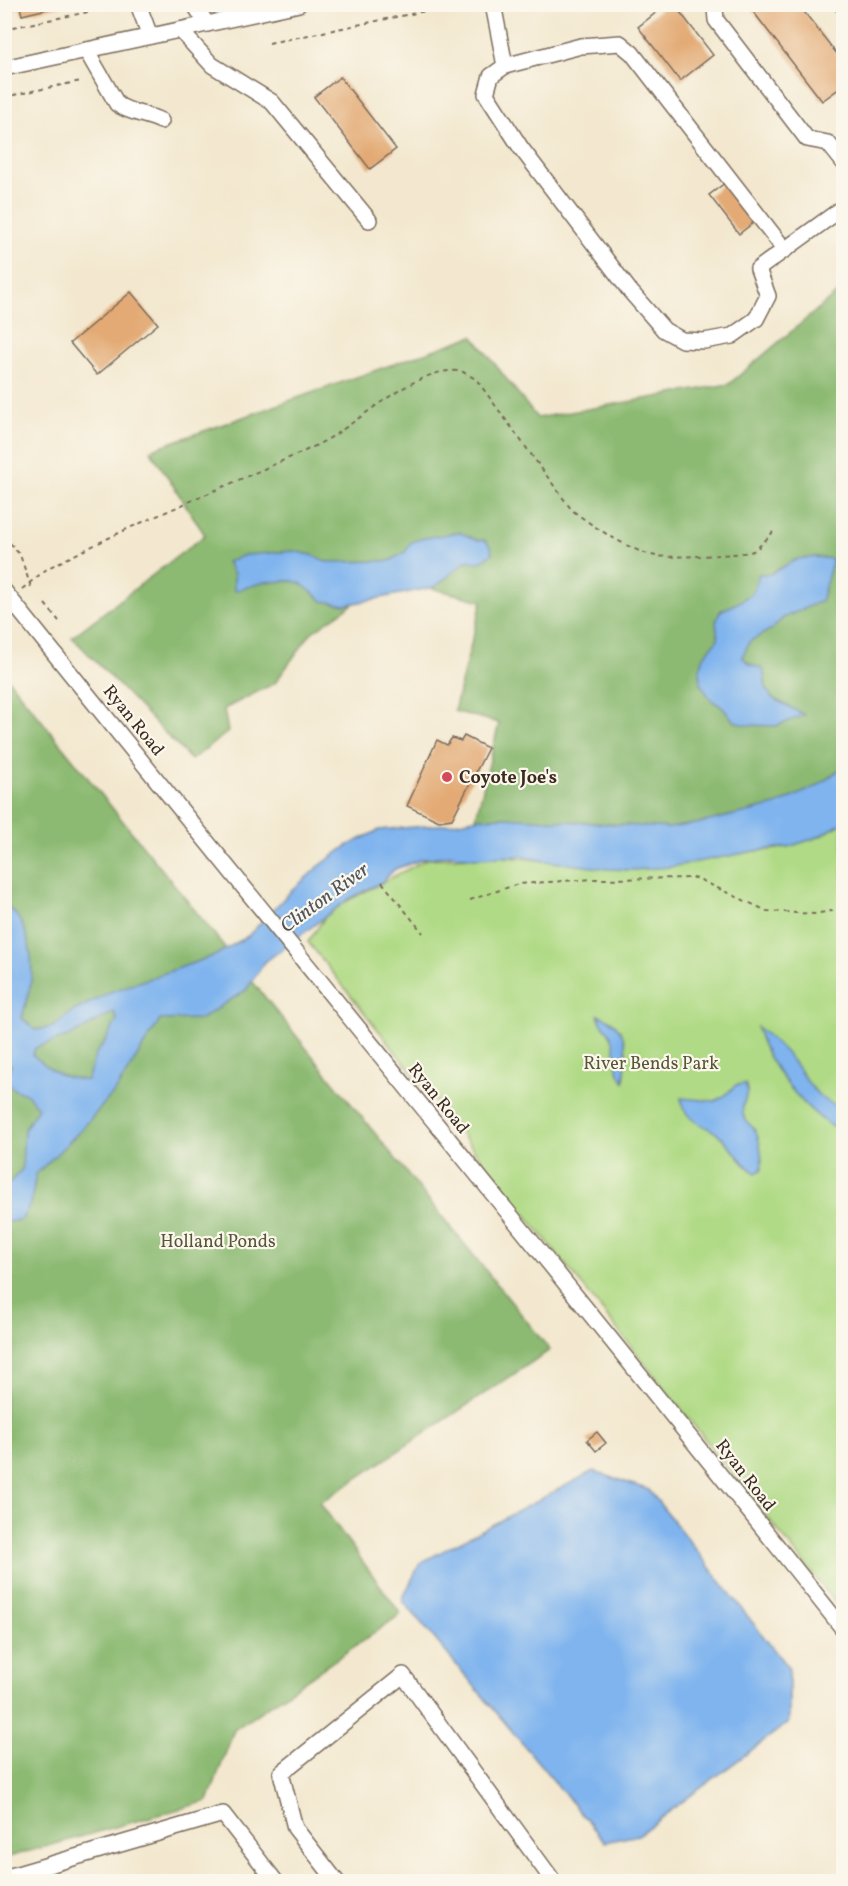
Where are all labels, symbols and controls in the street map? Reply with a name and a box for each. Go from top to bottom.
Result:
street label: Ryan Road [96,680,169,762]
place label: Coyote Joe's [459,766,557,791]
marker: Coyote Joe's [440,770,454,784]
water label: Clinton River [275,856,376,940]
park label: River Bends Park [583,1052,719,1077]
street label: Ryan Road [401,1058,474,1140]
park label: Holland Ponds [160,1230,276,1255]
street label: Ryan Road [709,1435,781,1517]

